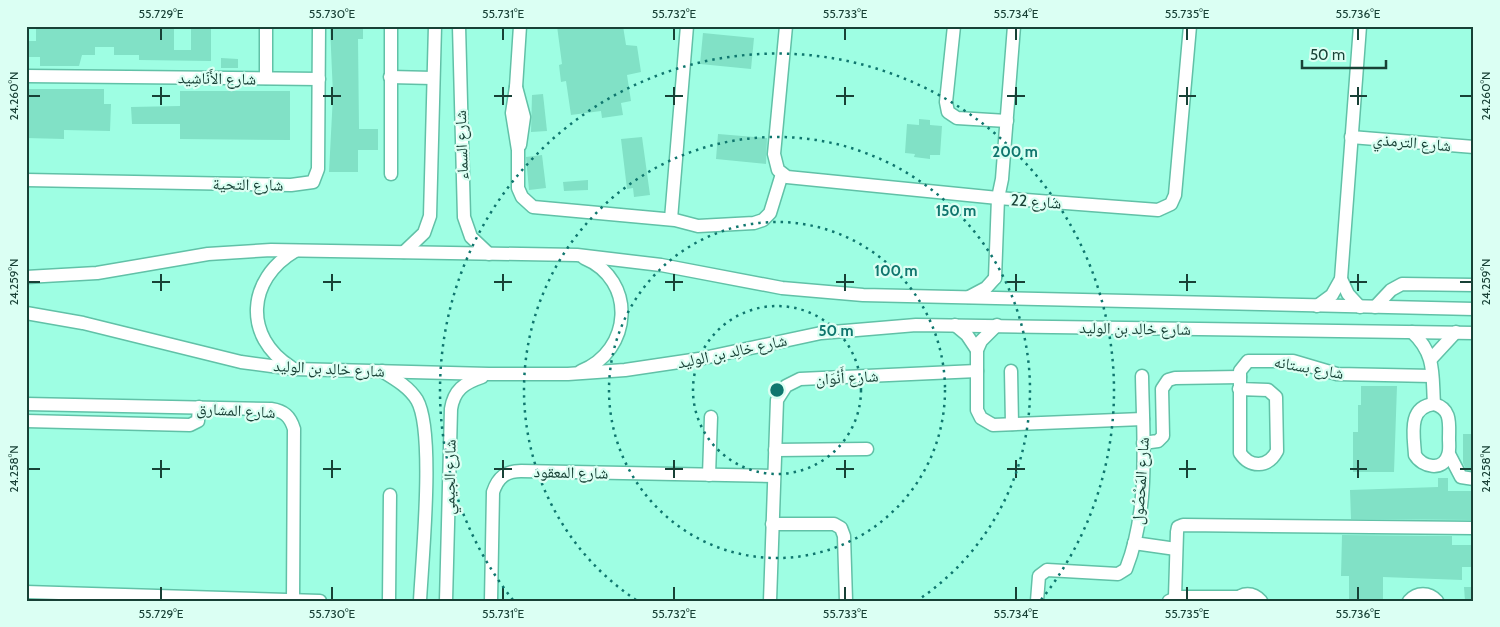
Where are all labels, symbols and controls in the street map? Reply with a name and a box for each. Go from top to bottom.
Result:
text: 55.729°E [139,6,184,21]
text: 55.730°E [309,6,356,21]
text: 55.731°E [482,6,524,21]
text: 55.732°E [652,6,697,21]
text: 55.733°E [823,6,868,21]
text: 55.734°E [994,6,1039,21]
text: 55.735°E [1165,6,1210,21]
text: 55.736°E [1336,6,1381,21]
scale bar [1302,38,1386,70]
text: 50 m [1310,46,1345,64]
street label: شارع الأَنَاشِيد [178,68,256,90]
text: 24.260°N [6,72,21,120]
text: 24.260°N [1478,72,1493,120]
street label: شارع السماء [451,110,473,180]
street label: شارع الترمذي [1372,130,1452,158]
text: 200 m [992,143,1038,161]
street label: شارع التحية [213,174,283,196]
street label: شارع 22 [1010,190,1062,214]
text: 150 m [936,202,976,220]
text: 24.259°N [6,258,21,306]
text: 24.259°N [1478,258,1493,306]
text: 100 m [874,262,918,280]
street label: شارع خالِد بن الوليد [1079,318,1191,340]
text: 50 m [818,322,854,340]
street label: شارع خالِد بن الوليد [676,331,789,373]
street label: شارع بستانه [1272,352,1345,384]
street label: شارع خالِد بن الوليد [273,356,385,382]
street label: شارع أَنْوَان [815,364,879,390]
centre of rings [768,381,786,399]
street label: شارع المشارق [196,399,276,423]
street label: شارع المَحْصُول [1128,437,1154,526]
street label: شارع الجيمي [439,439,463,515]
text: 24.258°N [6,445,21,493]
text: 24.258°N [1478,445,1493,493]
street label: شارع المعقود [533,462,609,484]
text: 55.729°E [139,606,184,621]
text: 55.730°E [309,606,356,621]
text: 55.731°E [482,606,524,621]
text: 55.732°E [652,606,697,621]
text: 55.733°E [823,606,868,621]
text: 55.734°E [994,606,1039,621]
text: 55.735°E [1165,606,1210,621]
text: 55.736°E [1336,606,1381,621]

